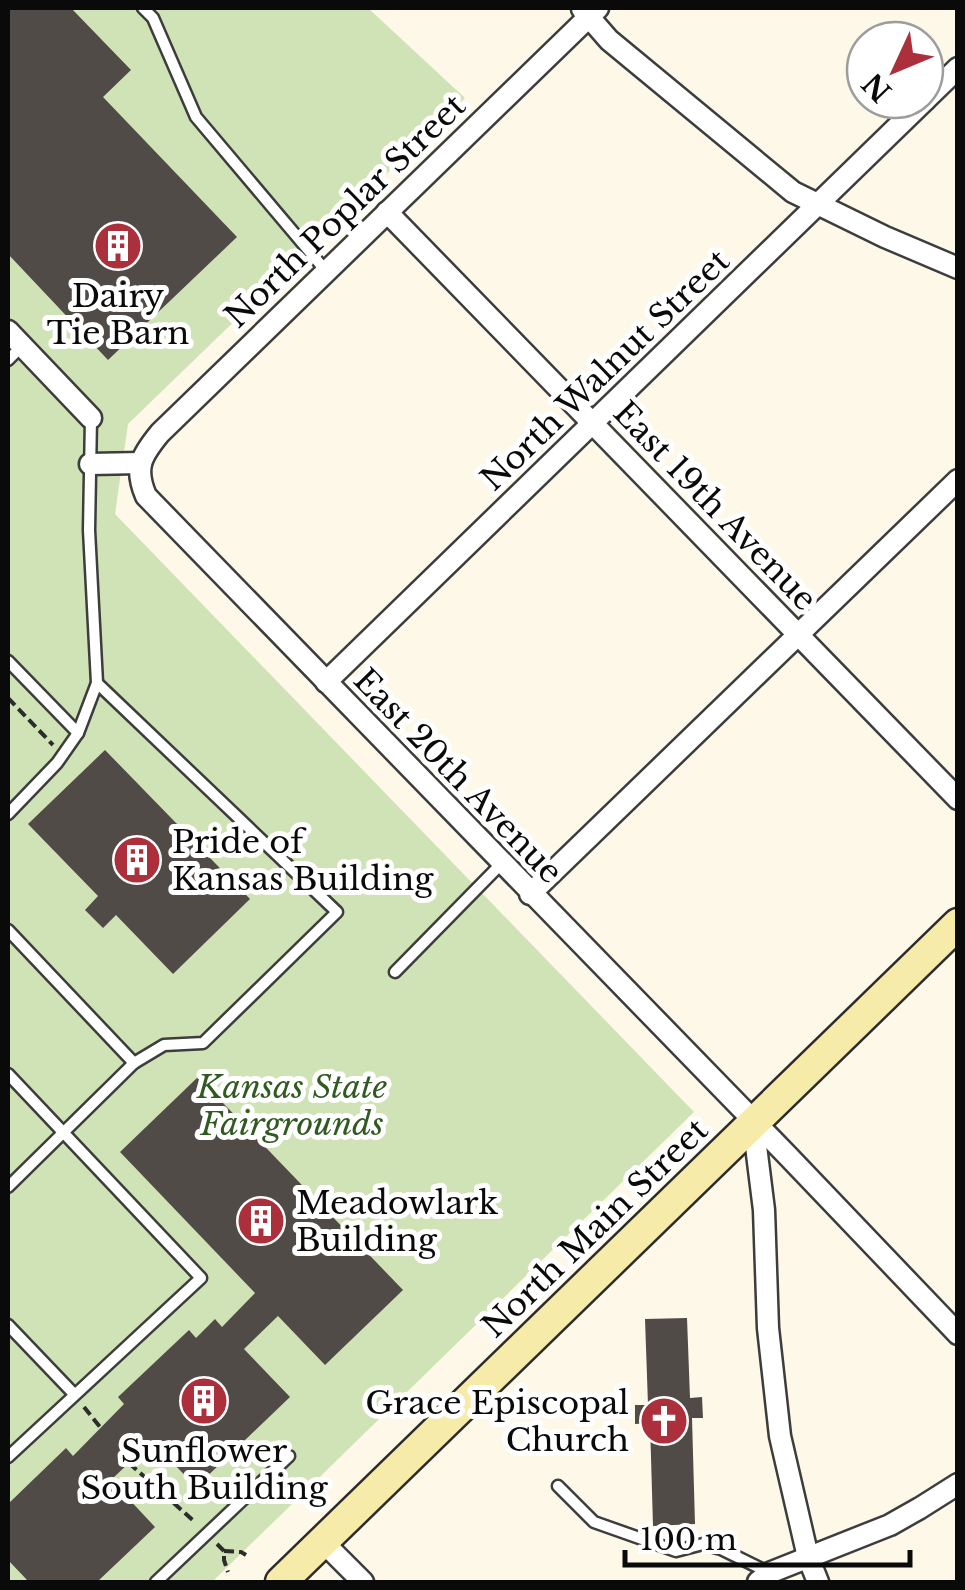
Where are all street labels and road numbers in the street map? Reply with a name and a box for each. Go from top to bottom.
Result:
street label: North Poplar Street [216,86,474,336]
street label: North Walnut Street [472,241,738,499]
street label: East 19th Avenue [605,393,825,619]
street label: East 20th Avenue [345,660,571,892]
street label: North Main Street [474,1110,716,1346]

